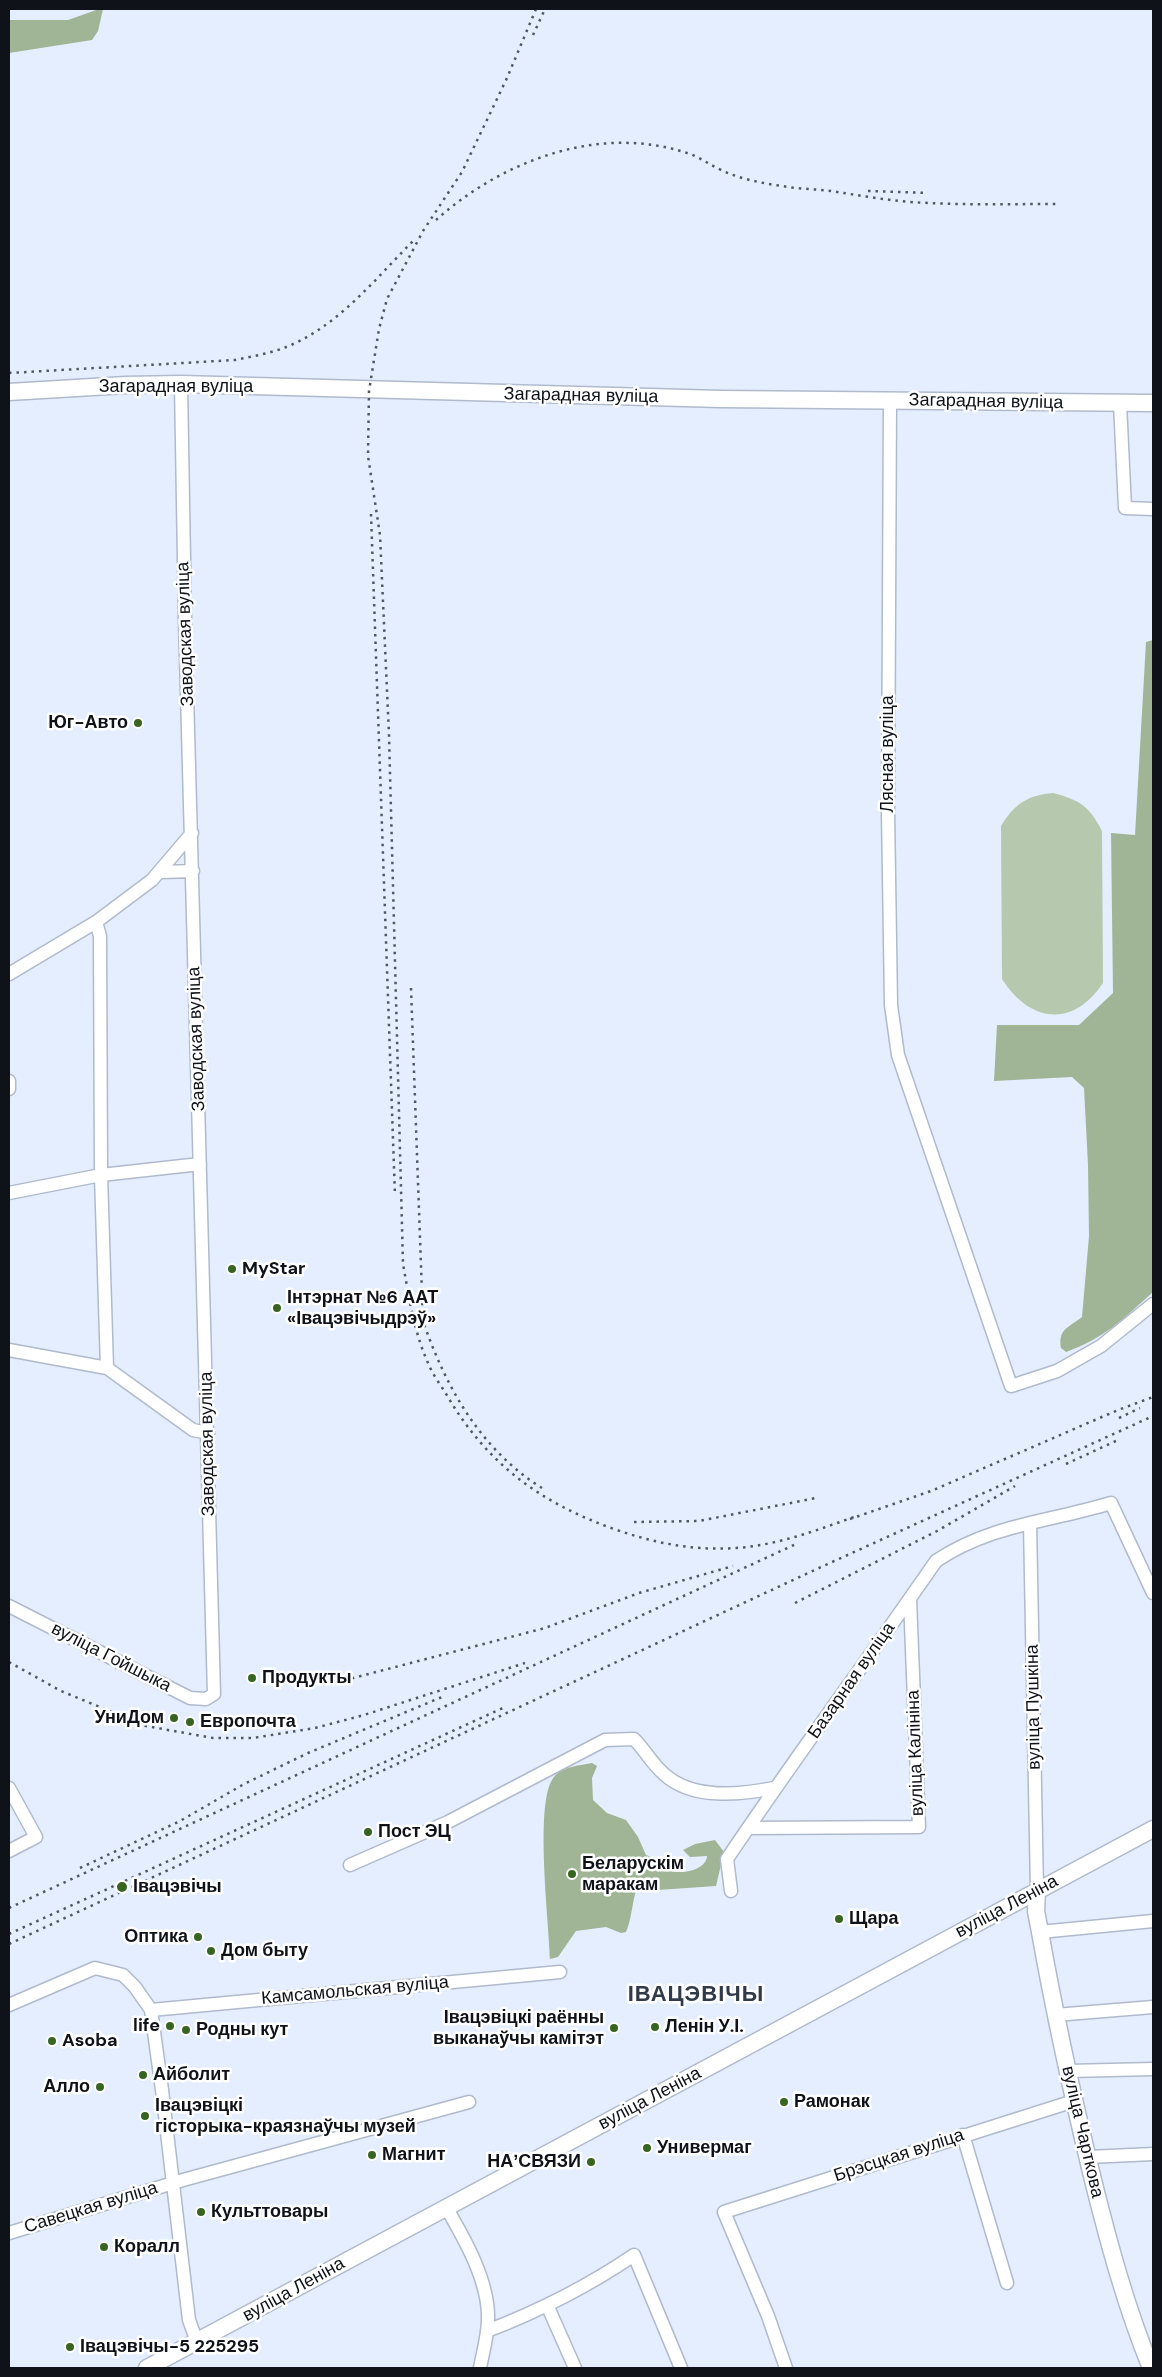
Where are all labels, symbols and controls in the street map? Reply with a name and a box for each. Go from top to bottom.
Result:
street label: Загарадная вуліца [99,376,253,398]
street label: Загарадная вуліца [503,384,659,408]
street label: Загарадная вуліца [908,390,1064,414]
street label: Заводская вуліца [173,561,199,707]
street label: Лясная вуліца [877,695,899,813]
place label: Юг-Авто [48,712,128,734]
marker: Юг-Авто [132,717,144,729]
street label: Заводская вуліца [184,966,210,1112]
place label: MyStar [242,1258,305,1280]
marker: MyStar [226,1263,238,1275]
place label: Інтэрнат №6 ААТ «Івацэвічыдрэў» [287,1287,438,1330]
marker: Інтэрнат №6 ААТ «Івацэвічыдрэў» [271,1302,283,1314]
street label: Заводская вуліца [196,1371,220,1517]
street label: вуліца Гойшыка [47,1618,175,1698]
street label: Базарная вуліца [804,1619,900,1743]
street label: вуліца Пушкіна [1022,1644,1046,1770]
place label: Продукты [262,1667,352,1689]
marker: Продукты [246,1672,258,1684]
street label: вуліца Калініна [903,1690,929,1816]
place label: УниДом [94,1707,164,1729]
place label: Европочта [200,1711,296,1733]
marker: УниДом [168,1712,180,1724]
marker: Европочта [184,1716,196,1728]
place label: Пост ЭЦ [378,1821,451,1843]
marker: Пост ЭЦ [362,1826,374,1838]
place label: Беларускім маракам [582,1853,684,1896]
marker: Беларускім маракам [566,1868,578,1880]
street label: вуліца Леніна [952,1871,1062,1943]
place label: Івацэвічы [133,1876,222,1898]
marker: Івацэвічы [115,1880,129,1894]
place label: Щара [849,1908,899,1930]
marker: Щара [833,1913,845,1925]
place label: Оптика [124,1926,188,1948]
marker: Оптика [192,1931,204,1943]
place label: Дом быту [221,1940,308,1962]
marker: Дом быту [205,1945,217,1957]
street label: Камсамольская вуліца [260,1972,450,2010]
district label: ІВАЦЭВІЧЫ [627,1982,765,2008]
place label: Івацэвіцкі раённы выканаўчы камітэт [433,2007,604,2050]
place label: life [133,2015,160,2037]
place label: Ленін У.І. [665,2016,744,2038]
place label: Родны кут [196,2019,288,2041]
marker: life [164,2020,176,2032]
marker: Ленін У.І. [649,2021,661,2033]
marker: Івацэвіцкі раённы выканаўчы камітэт [608,2022,620,2034]
marker: Родны кут [180,2024,192,2036]
place label: Asoba [62,2030,118,2052]
marker: Asoba [46,2035,58,2047]
street label: вуліца Леніна [595,2063,705,2135]
place label: Айболит [153,2064,230,2086]
street label: вуліца Чарткова [1056,2064,1108,2200]
marker: Айболит [137,2069,149,2081]
place label: Алло [43,2076,90,2098]
marker: Алло [94,2081,106,2093]
place label: Рамонак [794,2091,870,2113]
place label: Івацэвіцкі гісторыка-краязнаўчы музей [155,2095,416,2138]
marker: Рамонак [778,2096,790,2108]
marker: Івацэвіцкі гісторыка-краязнаўчы музей [139,2110,151,2122]
street label: Брэсцкая вуліца [831,2125,967,2187]
place label: Универмаг [657,2137,752,2159]
marker: Универмаг [641,2142,653,2154]
place label: Магнит [382,2144,445,2166]
marker: Магнит [366,2149,378,2161]
place label: НАʼСВЯЗИ [487,2151,581,2173]
marker: НАʼСВЯЗИ [585,2156,597,2168]
street label: Савецкая вуліца [22,2177,160,2239]
place label: Культтовары [211,2201,328,2223]
marker: Культтовары [195,2206,207,2218]
place label: Коралл [114,2236,180,2258]
marker: Коралл [98,2241,110,2253]
street label: вуліца Леніна [239,2253,349,2327]
place label: Івацэвічы-5 225295 [80,2336,259,2358]
marker: Івацэвічы-5 225295 [64,2341,76,2353]

